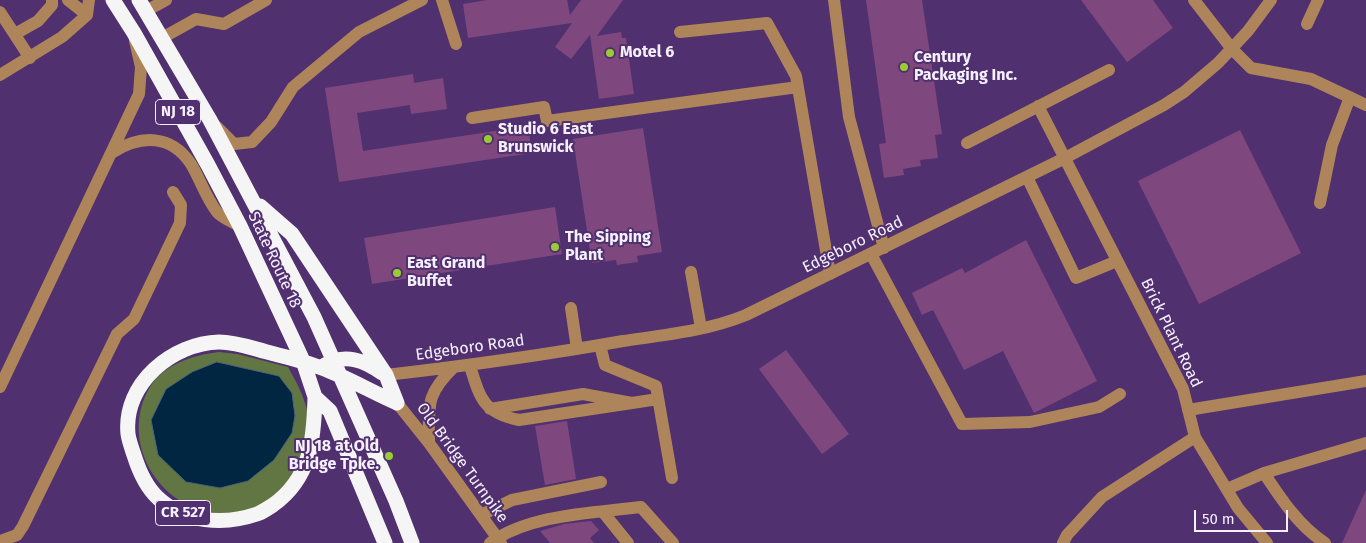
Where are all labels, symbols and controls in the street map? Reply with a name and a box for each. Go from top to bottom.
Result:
place label: Motel 6 [620,43,674,63]
marker: Motel 6 [604,47,616,59]
place label: Century Packaging Inc. [914,48,1017,86]
marker: Century Packaging Inc. [898,61,910,73]
road number: NJ 18 [156,100,200,124]
place label: Studio 6 East Brunswick [498,120,593,158]
marker: Studio 6 East Brunswick [482,133,494,145]
street label: State Route 18 [243,209,305,311]
street label: Edgeboro Road [800,212,906,278]
place label: The Sipping Plant [565,228,651,266]
marker: The Sipping Plant [549,241,561,253]
place label: East Grand Buffet [407,254,485,292]
marker: East Grand Buffet [391,267,403,279]
street label: Brick Plant Road [1136,275,1206,391]
street label: Edgeboro Road [414,331,526,365]
street label: Old Bridge Turnpike [412,399,512,527]
place label: NJ 18 at Old Bridge Tpke. [289,437,379,475]
marker: NJ 18 at Old Bridge Tpke. [383,450,395,462]
road number: CR 527 [156,500,210,526]
scale bar [1196,500,1290,532]
text: 50 m [1202,510,1235,528]

